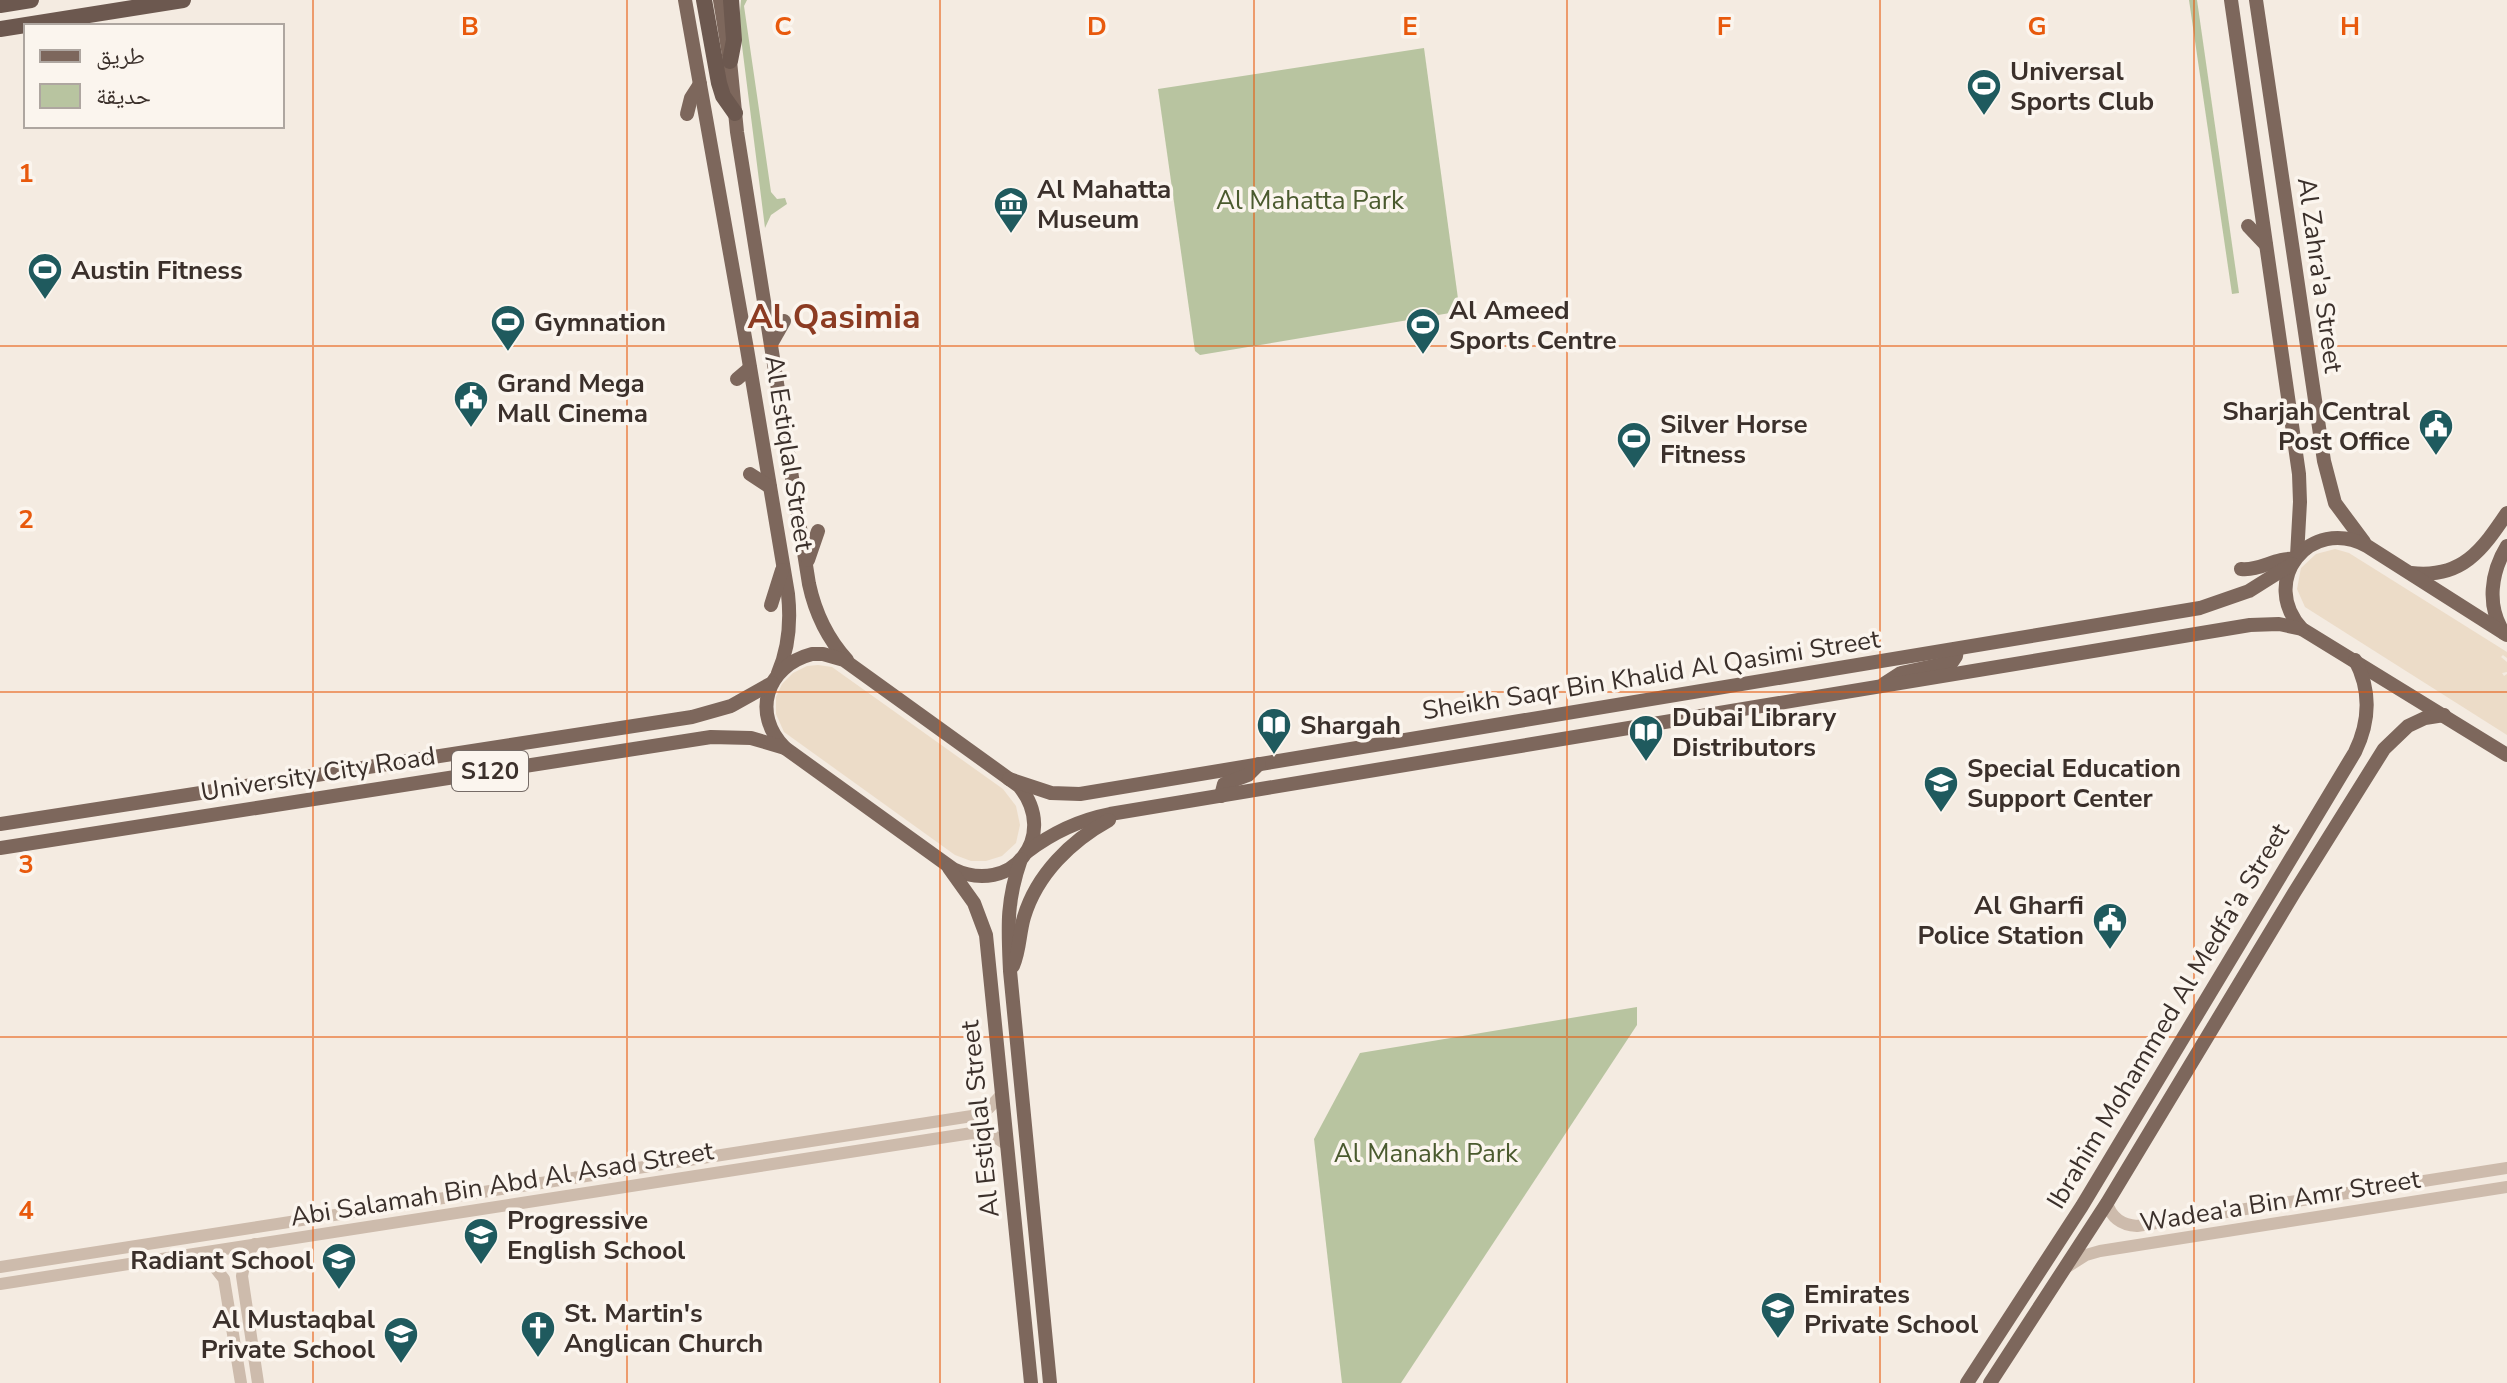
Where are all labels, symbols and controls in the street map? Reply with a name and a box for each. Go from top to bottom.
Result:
text: B [461,9,479,44]
text: C [774,9,792,44]
text: D [1087,9,1107,44]
text: E [1402,9,1418,44]
text: F [1717,9,1731,44]
text: G [2027,9,2047,44]
text: H [2340,9,2360,44]
legend [24,24,284,128]
text: طريق [96,40,145,72]
place label: Universal Sports Club [2010,54,2154,119]
sports icon: Universal Sports Club [1965,67,2003,117]
text: حديقة [96,80,151,112]
text: 1 [18,156,34,191]
place label: Al Mahatta Museum [1037,172,1171,237]
street label: Al Zahra'a Street [2289,175,2351,376]
park label: Al Mahatta Park [1216,183,1405,218]
museum icon: Al Mahatta Museum [992,185,1030,235]
sports icon: Austin Fitness [26,251,64,301]
place label: Austin Fitness [71,253,243,288]
place label: Al Ameed Sports Centre [1449,293,1617,358]
district label: Al Qasimia [748,294,920,340]
sports icon: Gymnation [489,303,527,353]
place label: Gymnation [534,305,666,340]
sports icon: Al Ameed Sports Centre [1404,306,1442,356]
street label: Al Estiqlal Street [756,353,822,554]
place label: Grand Mega Mall Cinema [497,366,648,431]
public building icon: Grand Mega Mall Cinema [452,379,490,429]
place label: Sharjah Central Post Office [2222,394,2411,459]
place label: Silver Horse Fitness [1660,407,1808,472]
public building icon: Sharjah Central Post Office [2417,407,2455,457]
sports icon: Silver Horse Fitness [1615,420,1653,470]
text: 2 [18,502,34,537]
street label: Sheikh Saqr Bin Khalid Al Qasimi Street [1420,621,1883,728]
place label: Dubai Library Distributors [1672,700,1836,765]
library icon: Shargah [1255,706,1293,756]
place label: Shargah [1300,708,1401,743]
library icon: Dubai Library Distributors [1627,713,1665,763]
street label: University City Road [198,738,438,810]
road number: S120 [452,751,528,791]
place label: Special Education Support Center [1967,751,2181,816]
school or university icon: Special Education Support Center [1922,764,1960,814]
street label: Ibrahim Mohammed Al Medfa'a Street [2039,816,2298,1215]
text: 3 [18,847,34,882]
place label: Al Gharfi Police Station [1917,888,2084,953]
public building icon: Al Gharfi Police Station [2091,901,2129,951]
street label: Al Estiqlal Street [952,1018,1008,1219]
street label: Abi Salamah Bin Abd Al Asad Street [288,1133,717,1235]
park label: Al Manakh Park [1334,1136,1519,1171]
street label: Wadea'a Bin Amr Street [2137,1161,2423,1240]
text: 4 [18,1193,34,1228]
place label: Progressive English School [507,1203,686,1268]
school or university icon: Progressive English School [462,1216,500,1266]
school or university icon: Radiant School [320,1241,358,1291]
place label: Radiant School [130,1243,314,1278]
place label: Emirates Private School [1804,1277,1979,1342]
school or university icon: Emirates Private School [1759,1290,1797,1340]
place label: St. Martin's Anglican Church [564,1296,763,1361]
place label: Al Mustaqbal Private School [201,1302,376,1367]
church icon: St. Martin's Anglican Church [519,1309,557,1359]
school or university icon: Al Mustaqbal Private School [382,1315,420,1365]

